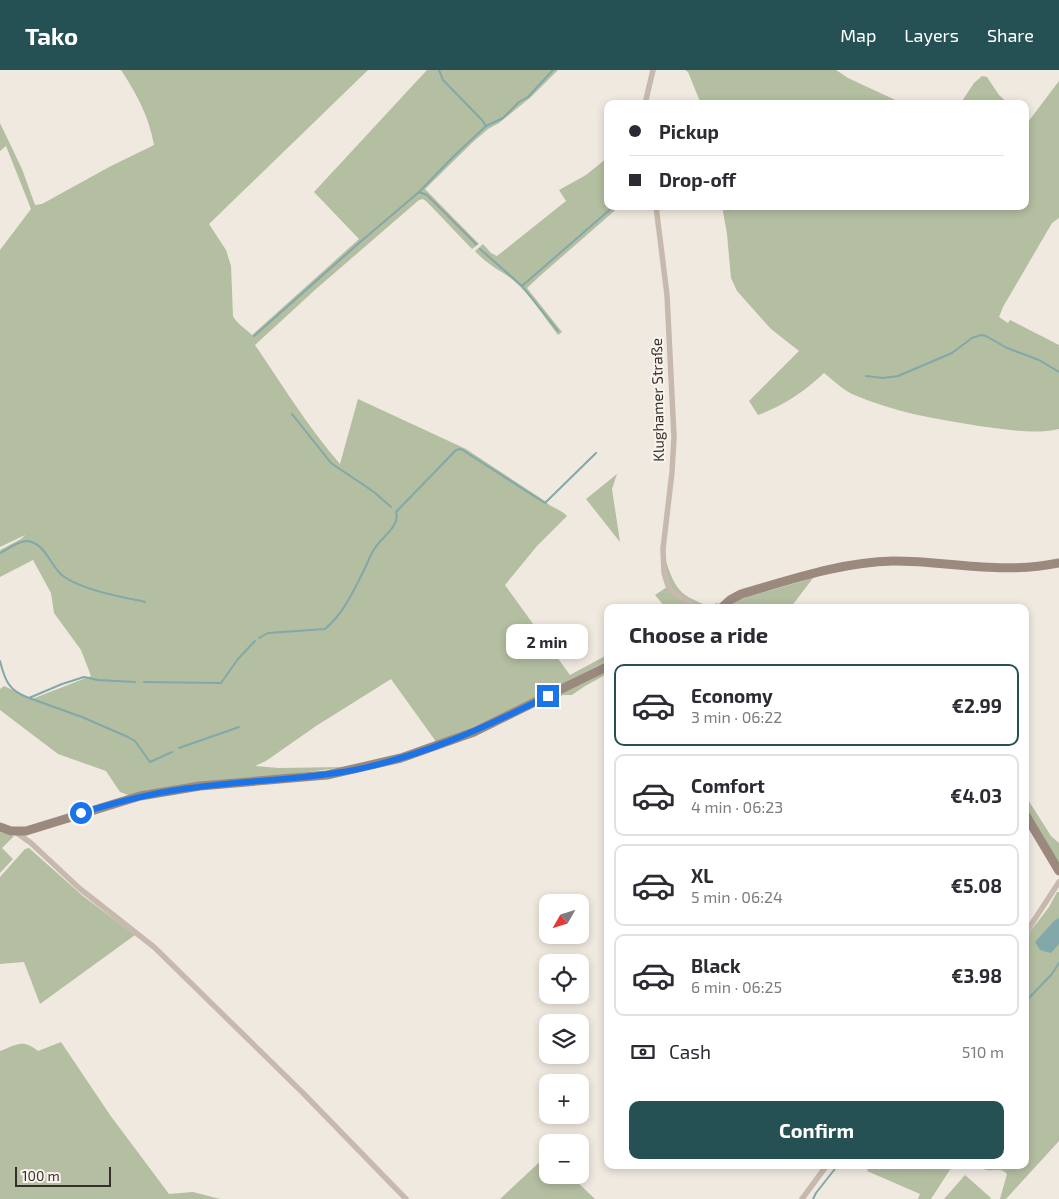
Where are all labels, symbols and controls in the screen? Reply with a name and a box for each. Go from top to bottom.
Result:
text: Tako [25,21,78,50]
text: Map [840,24,876,46]
text: Layers [904,24,959,46]
text: Share [987,24,1034,46]
text: Pickup [659,120,719,143]
text: Drop-off [659,168,736,191]
street label: Klughamer Straße [647,338,667,462]
text: Choose a ride [629,621,768,647]
callout: 2 min [507,624,589,658]
text: 2 min [527,632,567,651]
icon: car [631,683,676,728]
text: Economy [691,684,773,707]
route end [537,685,559,707]
text: €2.99 [952,694,1002,717]
text: 3 min · 06:22 [691,707,782,726]
icon: car [631,773,676,818]
text: Comfort [691,774,765,797]
text: €4.03 [950,784,1002,807]
text: 4 min · 06:23 [691,797,783,816]
route start [70,802,92,824]
icon: car [631,863,676,908]
text: XL [691,864,713,887]
text: €5.08 [951,874,1002,897]
text: 5 min · 06:24 [691,887,783,906]
north arrow [539,894,589,944]
map controls [539,894,589,1184]
icon: car [631,953,676,998]
button: locate [539,954,589,1004]
text: Black [691,954,741,977]
text: €3.98 [951,964,1002,987]
text: 6 min · 06:25 [691,977,782,996]
button: layers [539,1014,589,1064]
icon: cash [629,1038,657,1066]
text: Cash [669,1040,711,1063]
text: 510 m [962,1042,1004,1061]
button: + [539,1074,589,1124]
button: Confirm [629,1101,1004,1159]
button: − [539,1134,589,1184]
scale bar [15,1164,111,1187]
text: 100 m [22,1167,60,1184]

